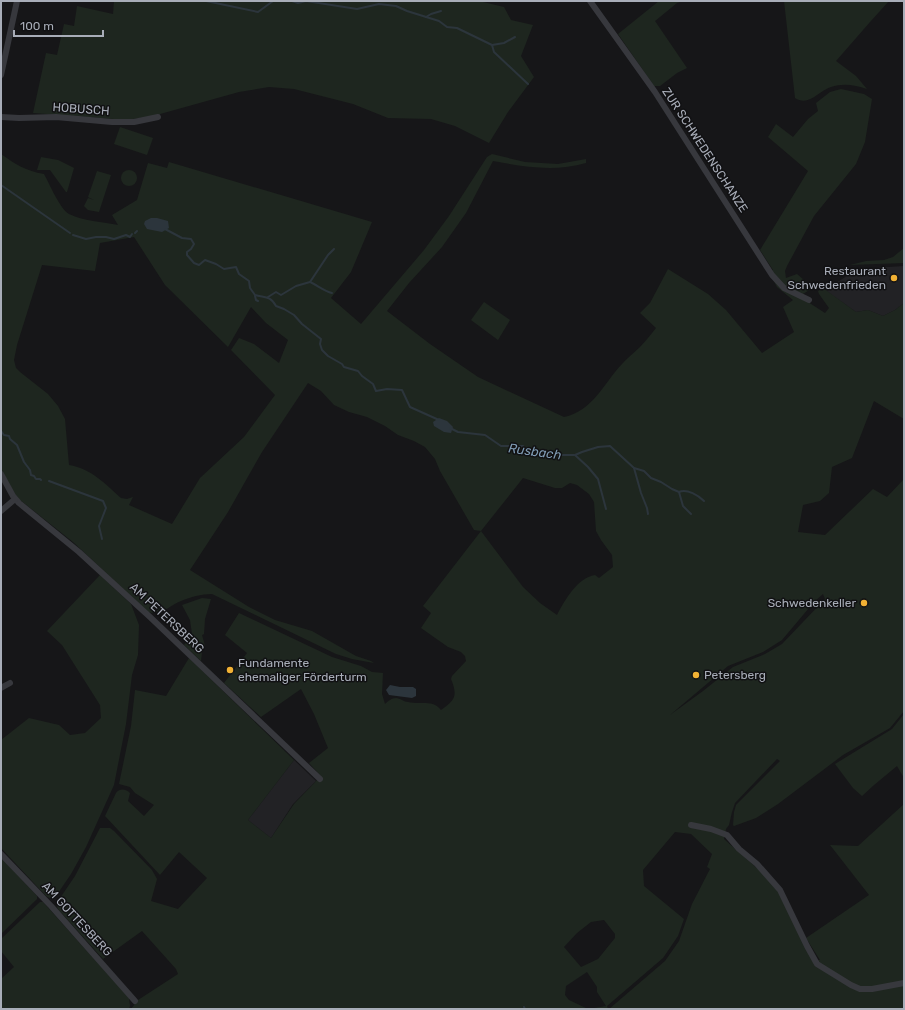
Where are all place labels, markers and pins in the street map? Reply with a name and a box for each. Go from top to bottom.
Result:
place label: Restaurant Schwedenfrieden [788,264,886,292]
marker: Restaurant Schwedenfrieden [889,273,899,283]
place label: Schwedenkeller [768,596,856,610]
marker: Schwedenkeller [859,598,869,608]
place label: Fundamente ehemaliger Förderturm [238,656,367,684]
marker: Fundamente ehemaliger Förderturm [225,665,235,675]
place label: Petersberg [704,668,766,682]
marker: Petersberg [691,670,701,680]

